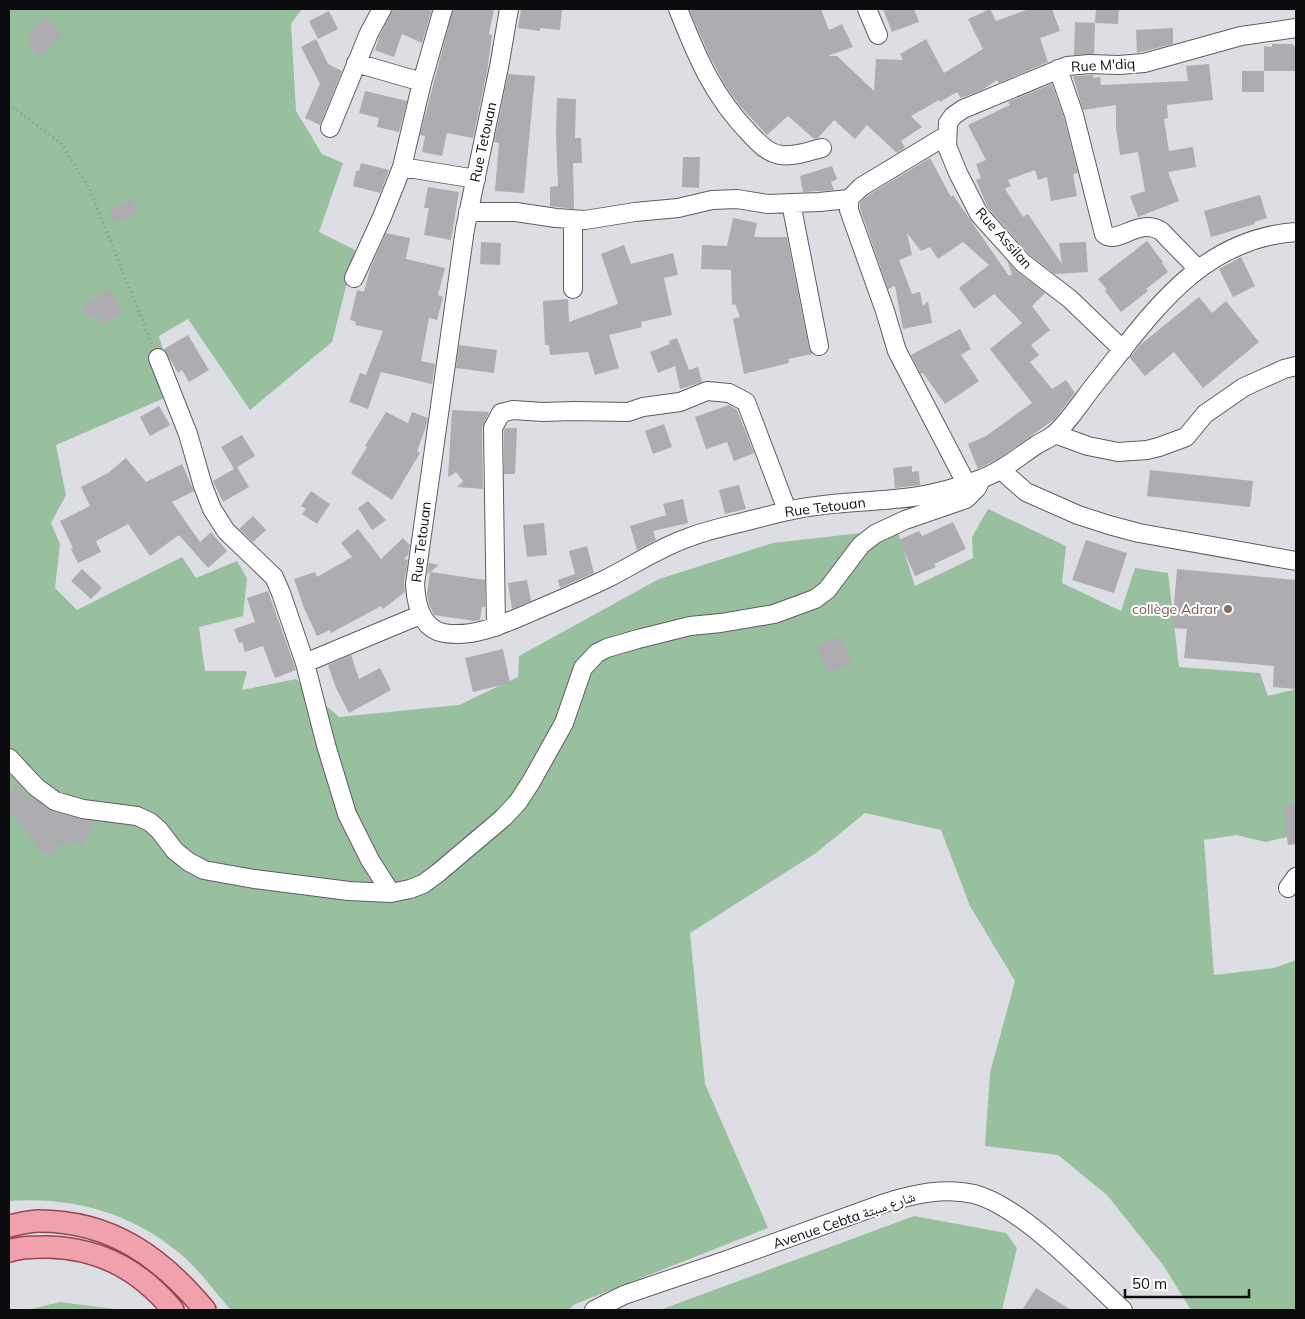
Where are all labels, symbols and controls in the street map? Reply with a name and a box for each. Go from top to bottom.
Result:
street label: Rue M'diq [1070,54,1136,76]
street label: Rue Tetouan [466,100,500,184]
street label: Rue Assilan [972,204,1036,272]
street label: Rue Tetouan [783,493,867,521]
street label: Rue Tetouan [407,500,435,584]
place label: collège Adrar [1132,600,1219,618]
marker: collège Adrar [1222,603,1234,615]
street label: Avenue Cebta شارع سبتة [770,1187,918,1254]
scale bar [1125,1266,1249,1298]
text: 50 m [1132,1274,1167,1293]

